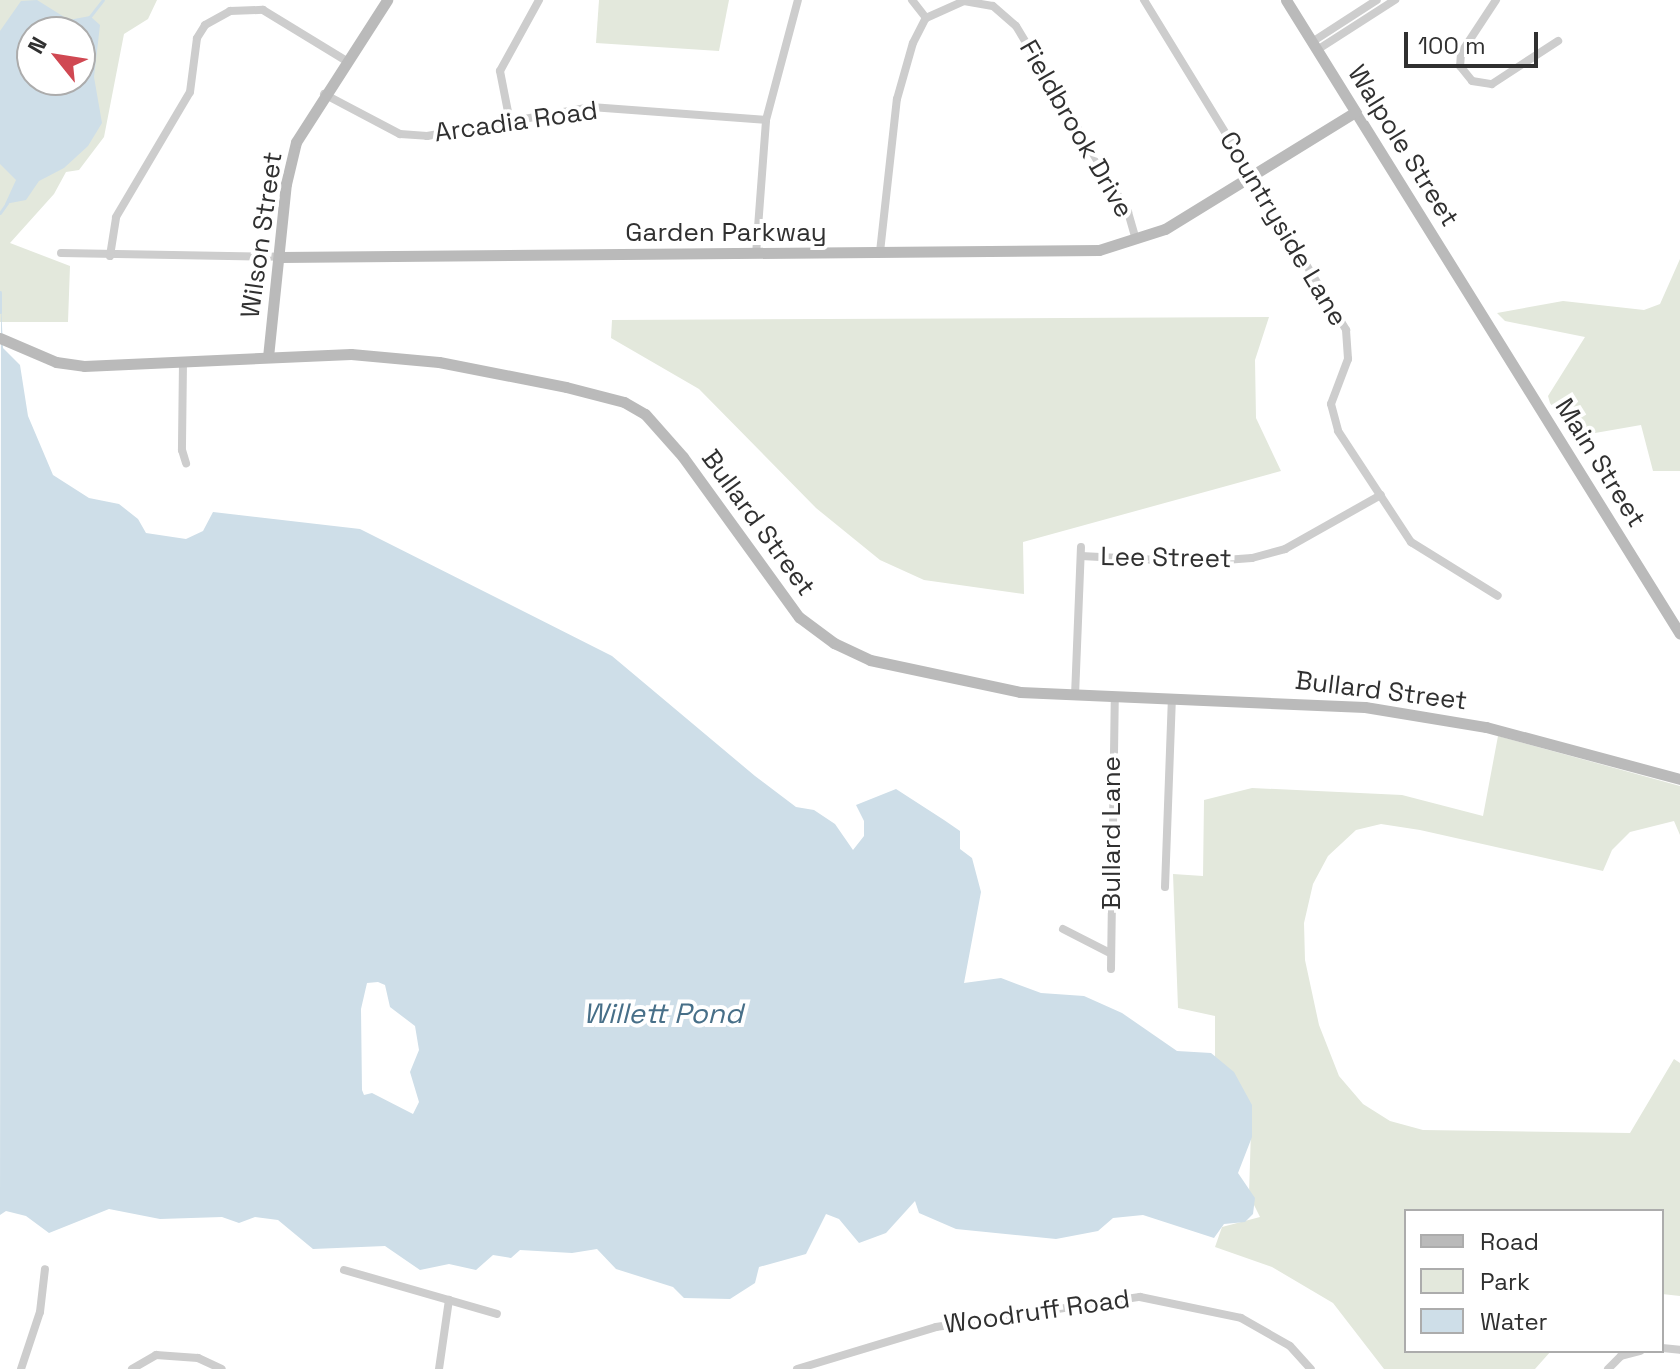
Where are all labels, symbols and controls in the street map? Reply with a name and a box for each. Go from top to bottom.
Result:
north arrow [16,16,96,96]
scale bar [1408,16,1542,66]
text: 100 m [1418,30,1486,61]
text: N [21,32,53,58]
street label: Fieldbrook Drive [1012,35,1140,223]
street label: Walpole Street [1341,59,1465,233]
street label: Arcadia Road [432,95,600,149]
street label: Countryside Lane [1213,126,1353,332]
street label: Wilson Street [235,150,289,320]
street label: Garden Parkway [625,217,827,249]
street label: Main Street [1548,393,1652,533]
street label: Bullard Street [695,444,821,602]
street label: Lee Street [1100,541,1232,575]
street label: Bullard Street [1293,665,1469,717]
street label: Bullard Lane [1096,756,1128,910]
water label: Willett Pond [583,996,743,1030]
legend [1404,1209,1664,1353]
text: Road [1480,1226,1539,1257]
text: Park [1480,1266,1530,1297]
street label: Woodruff Road [942,1284,1132,1340]
text: Water [1480,1306,1548,1337]

